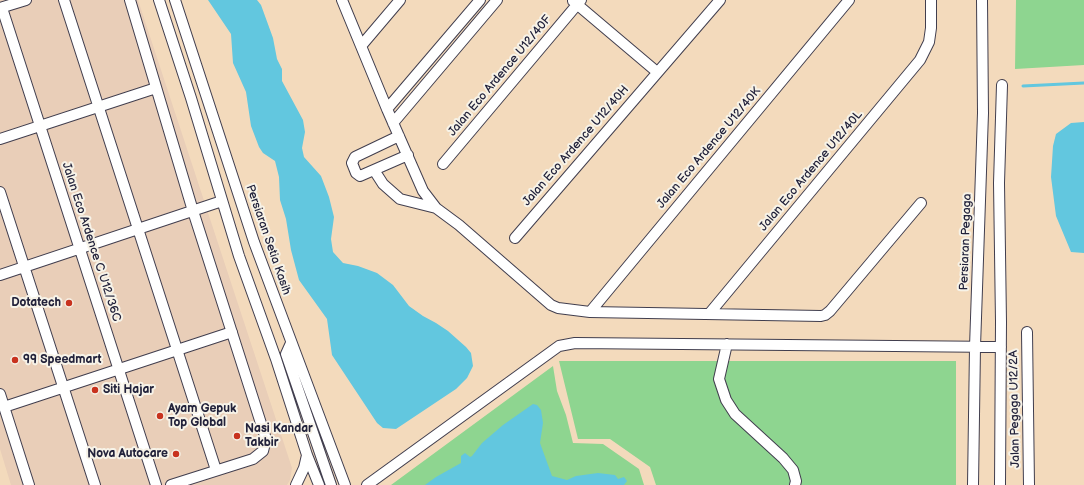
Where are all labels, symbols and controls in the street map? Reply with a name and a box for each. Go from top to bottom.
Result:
street label: Jalan Eco Ardence U12/40F [445,13,555,139]
street label: Jalan Eco Ardence U12/40H [520,83,632,209]
street label: Jalan Eco Ardence U12/40K [654,85,764,211]
street label: Jalan Eco Ardence U12/40L [756,108,866,234]
street label: Jalan Eco Ardence C U12/36C [58,161,124,323]
street label: Persiaran Setia Kasih [242,183,294,297]
street label: Persiaran Pegaga [957,193,975,291]
place label: Dotatech [11,296,61,310]
marker: Dotatech [64,298,74,308]
street label: Jalan Pegaga U12/2A [1007,350,1023,468]
place label: 99 Speedmart [23,353,101,367]
marker: 99 Speedmart [10,355,20,365]
place label: Siti Hajar [103,383,154,397]
marker: Siti Hajar [90,385,100,395]
place label: Ayam Gepuk Top Global [168,402,236,430]
marker: Ayam Gepuk Top Global [155,411,165,421]
place label: Nasi Kandar Takbir [245,422,313,450]
marker: Nasi Kandar Takbir [232,431,242,441]
place label: Nova Autocare [87,447,168,461]
marker: Nova Autocare [171,449,181,459]

